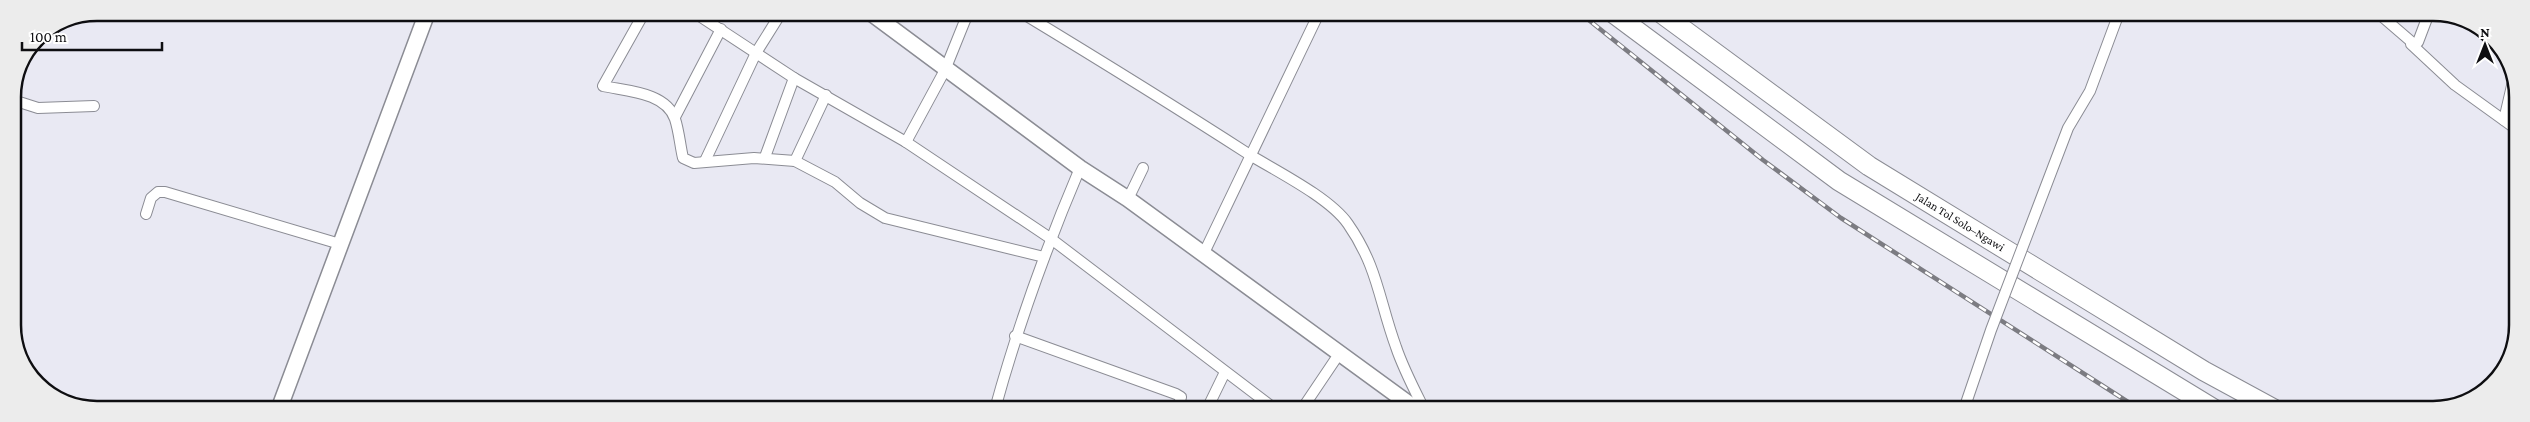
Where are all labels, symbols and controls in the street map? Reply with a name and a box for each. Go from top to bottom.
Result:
scale bar [22,20,162,52]
north arrow [2460,20,2510,70]
text: N [2480,24,2490,40]
text: 100 m [30,29,67,45]
street label: Jalan Tol Solo–Ngawi [1912,189,2007,254]

